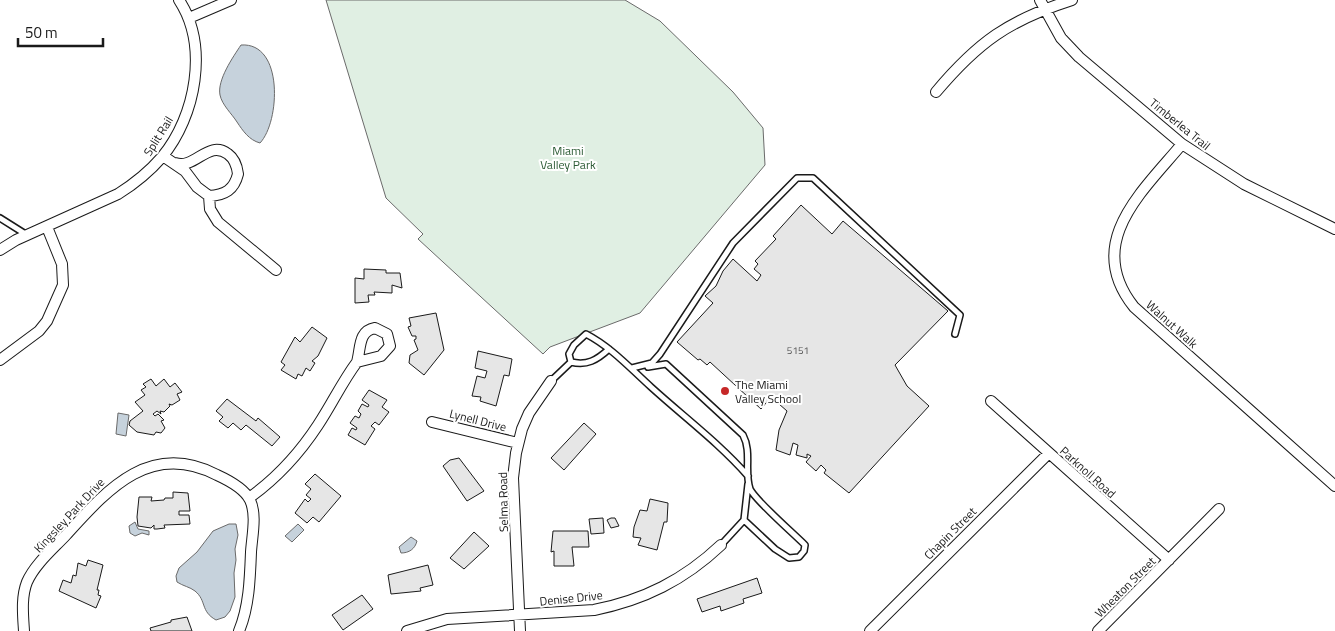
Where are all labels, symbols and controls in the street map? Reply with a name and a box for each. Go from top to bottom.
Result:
scale bar [18,15,102,47]
text: 50 m [25,21,58,44]
street label: Timberlea Trail [1145,93,1215,155]
street label: Split Rail [138,112,178,160]
park label: Miami Valley Park [540,141,596,174]
street label: Walnut Walk [1142,296,1202,353]
house number: 5151 [787,343,809,358]
place label: The Miami Valley School [735,375,801,408]
marker: The Miami Valley School [719,385,731,397]
street label: Lynell Drive [448,404,508,436]
street label: Parknoll Road [1056,442,1120,502]
street label: Selma Road [493,472,513,532]
street label: Kingsley Park Drive [29,473,109,557]
street label: Chapin Street [919,502,981,564]
street label: Wheaton Street [1090,552,1160,622]
street label: Denise Drive [538,585,604,611]

